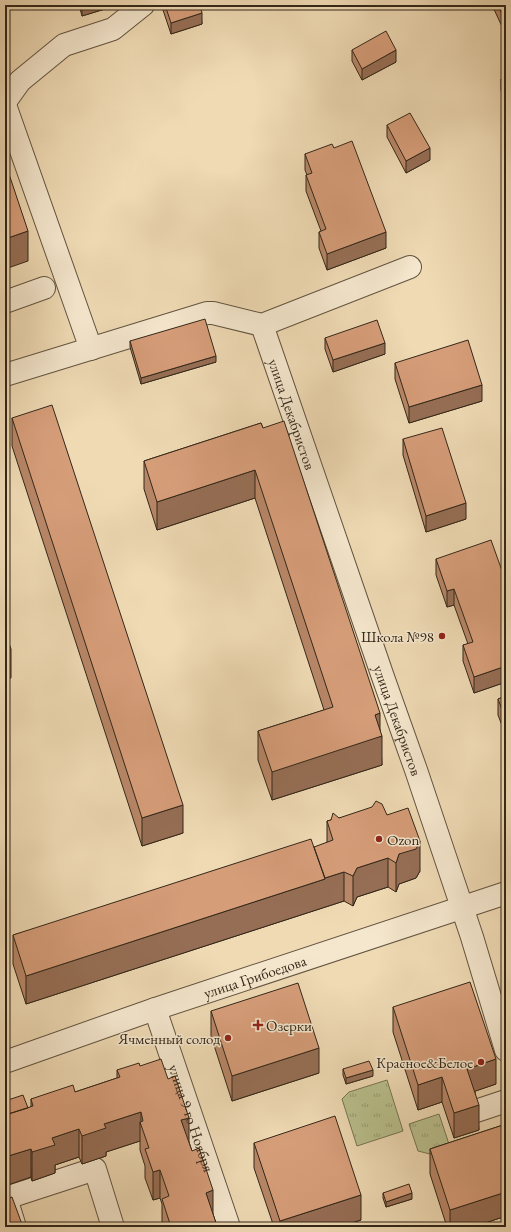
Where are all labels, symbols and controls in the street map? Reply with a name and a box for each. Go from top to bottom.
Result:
street label: улица Декабристов [265,356,320,472]
place label: Школа №98 [361,627,434,646]
marker: Школа №98 [437,631,447,641]
street label: улица Декабристов [370,662,427,778]
place label: Ozon [387,830,420,849]
marker: Ozon [374,834,384,844]
street label: улица Грибоедова [201,950,308,1002]
place label: Озерки [266,1016,312,1035]
marker: Озерки [253,1020,263,1030]
place label: Ячменный солод [117,1029,220,1048]
marker: Ячменный солод [223,1033,233,1043]
place label: Красное&Белое [376,1053,473,1072]
marker: Красное&Белое [476,1057,486,1067]
street label: улица 9-го Ноября [165,1062,219,1175]

